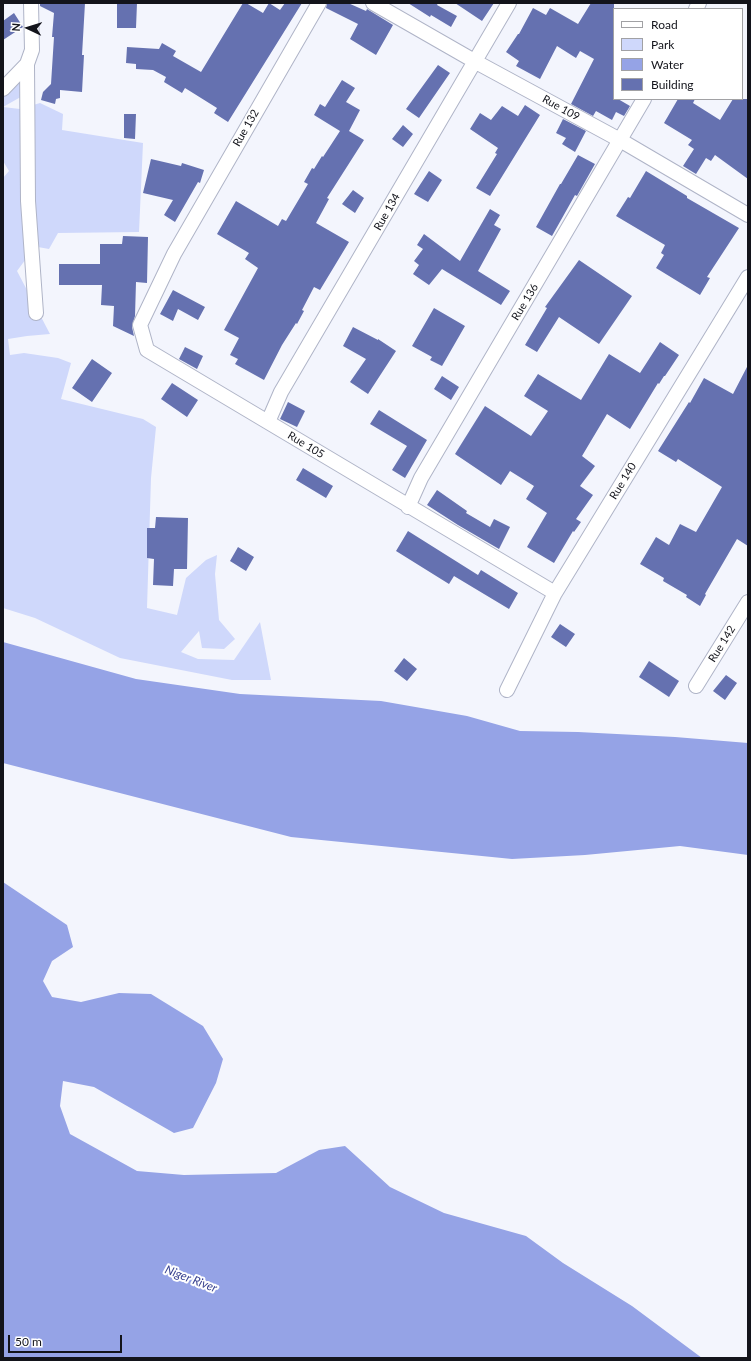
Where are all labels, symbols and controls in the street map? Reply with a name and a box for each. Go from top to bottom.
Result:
north arrow [8,8,48,48]
legend [613,8,743,100]
text: Road [651,17,678,32]
text: N [9,22,22,32]
text: Park [651,37,674,52]
text: Water [651,57,684,72]
text: Building [651,77,694,92]
street label: Rue 109 [540,92,582,124]
street label: Rue 132 [230,107,262,149]
street label: Rue 134 [371,191,403,233]
street label: Rue 136 [509,281,541,323]
street label: Rue 105 [285,429,327,461]
street label: Rue 140 [607,460,639,502]
street label: Rue 142 [706,623,738,665]
water label: Niger River [163,1262,219,1296]
scale bar [10,1327,124,1353]
text: 50 m [15,1334,42,1349]

